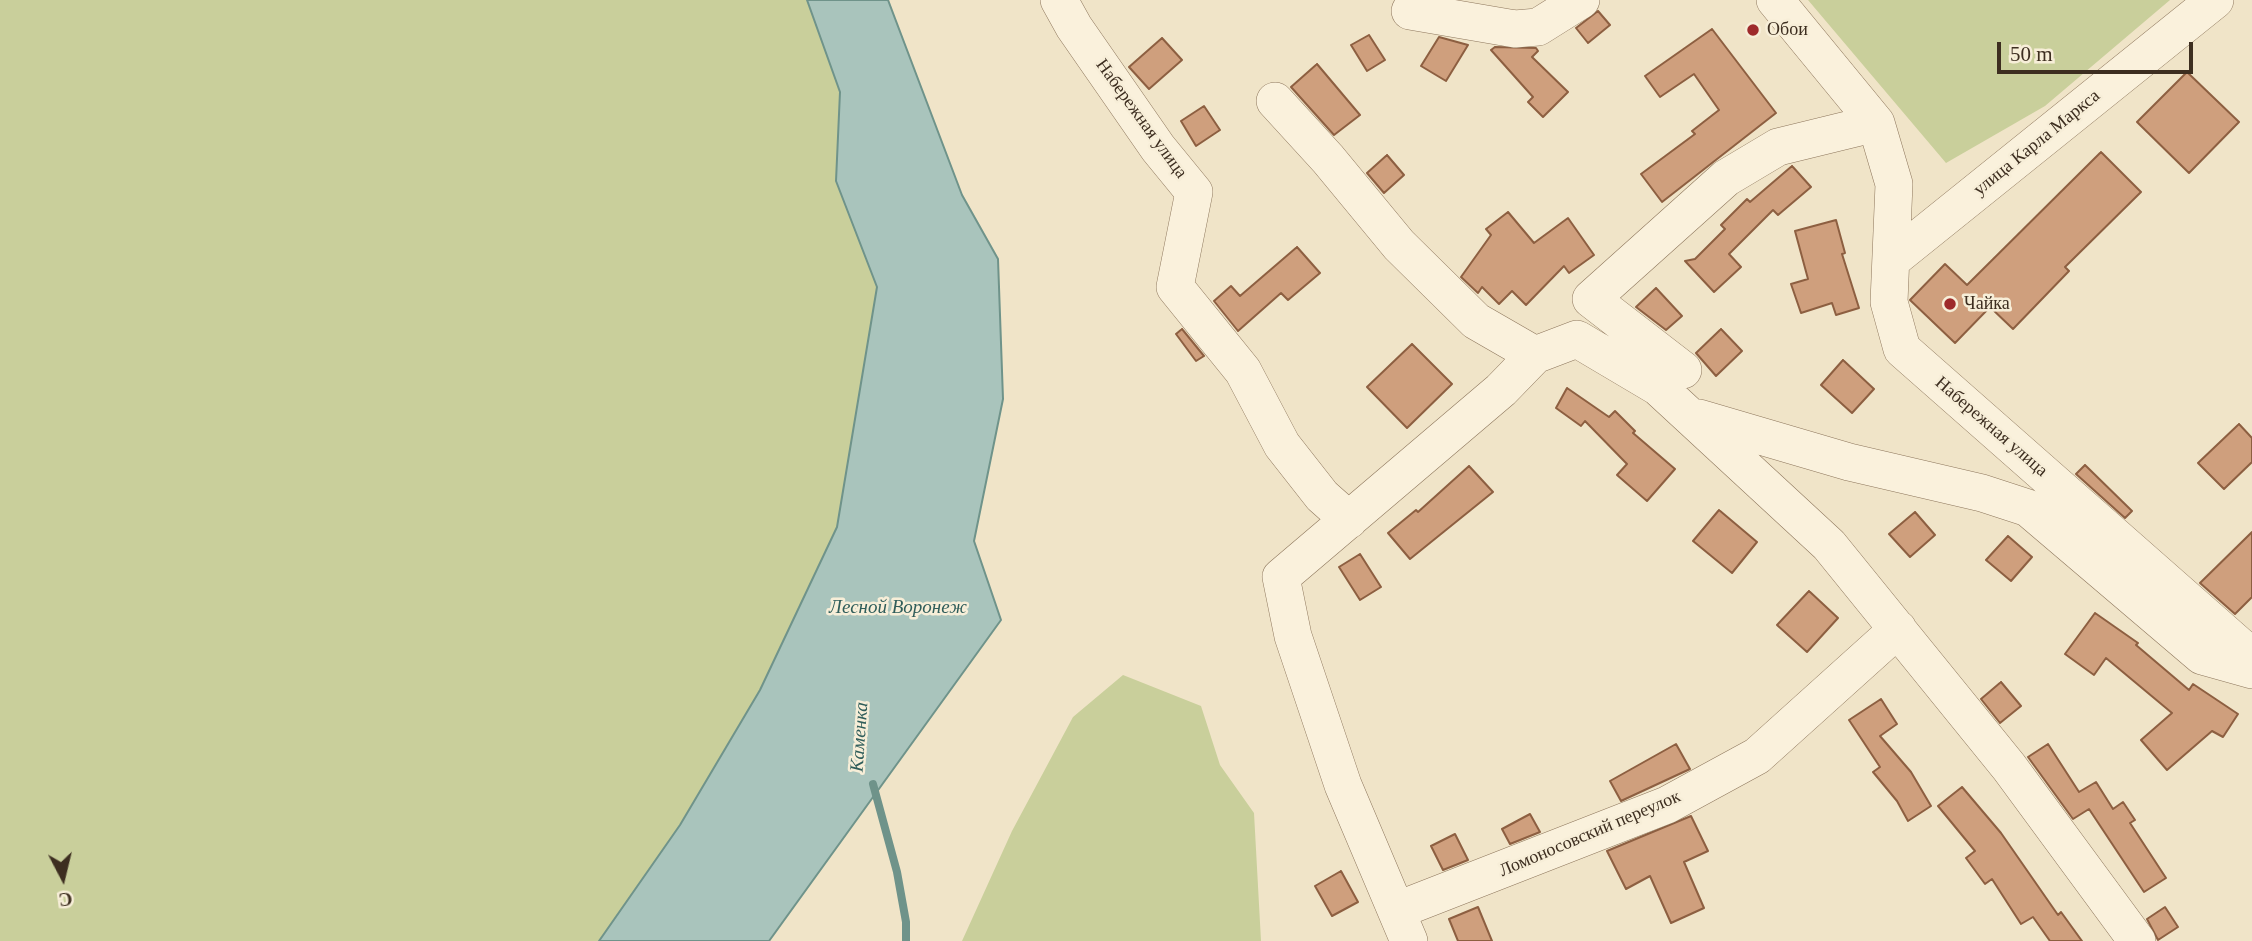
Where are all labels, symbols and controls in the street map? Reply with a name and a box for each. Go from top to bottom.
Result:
place label: Обои [1767,19,1808,41]
marker: Обои [1745,22,1761,38]
scale bar [2000,28,2196,72]
text: 50 m [2010,42,2053,66]
street label: Набережная улица [1090,55,1192,183]
street label: улица Карла Маркса [1969,85,2105,201]
place label: Чайка [1964,293,2010,315]
marker: Чайка [1942,296,1958,312]
street label: Набережная улица [1930,372,2052,482]
water label: Лесной Воронеж [829,597,967,619]
water label: Каменка [846,701,874,773]
street label: Ломоносовский переулок [1496,786,1684,882]
north arrow [28,843,98,913]
text: С [58,888,74,911]

